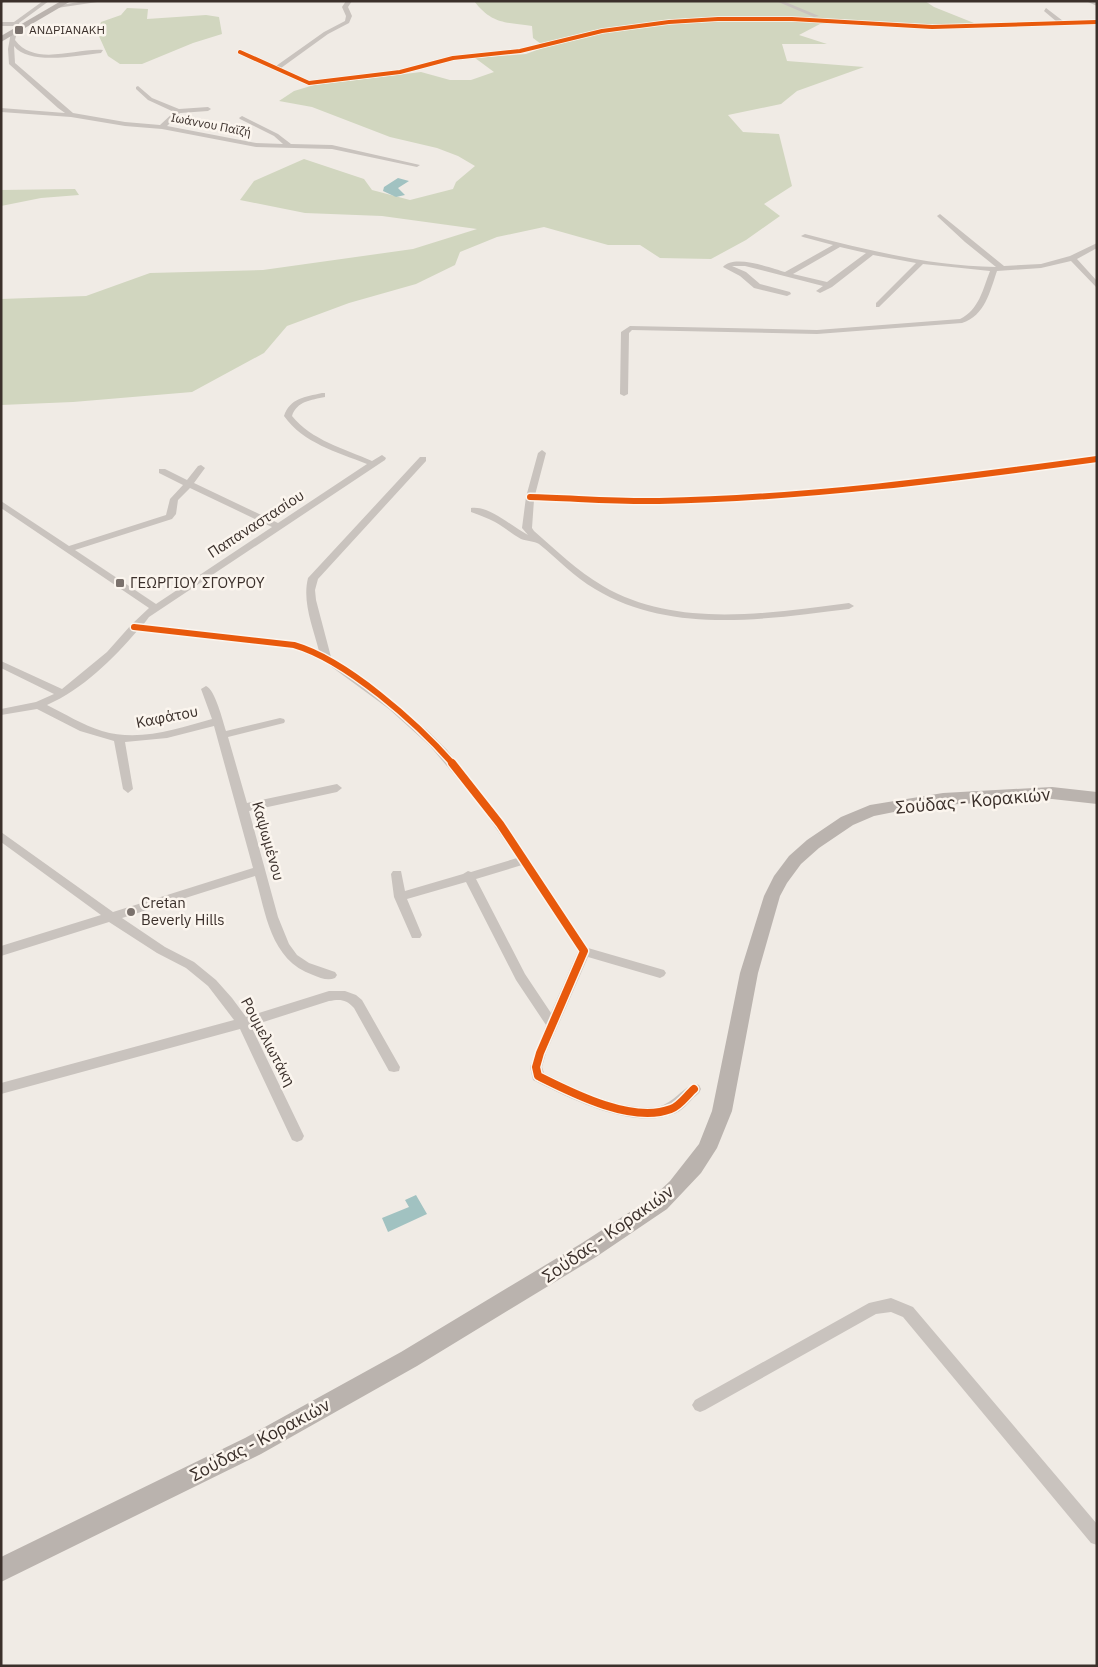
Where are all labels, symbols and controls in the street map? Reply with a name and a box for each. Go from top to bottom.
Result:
place label: ΑΝΔΡΙΑΝΑΚΗ [29,22,105,37]
marker: ΑΝΔΡΙΑΝΑΚΗ [13,24,25,36]
street label: Ιωάννου Παϊζή [170,109,252,140]
street label: Παπαναστασίου [204,485,308,562]
place label: ΓΕΩΡΓΙΟΥ ΣΓΟΥΡΟΥ [130,573,265,592]
marker: ΓΕΩΡΓΙΟΥ ΣΓΟΥΡΟΥ [114,577,126,589]
street label: Καφάτου [134,701,200,732]
street label: Σούδας - Κορακιών [894,782,1051,819]
street label: Καψωμένου [248,799,289,883]
place label: Cretan Beverly Hills [141,893,225,929]
marker: Cretan Beverly Hills [125,906,137,918]
street label: Ρουμελιωτάκη [237,994,300,1089]
street label: Σούδας - Κορακιών [537,1180,678,1288]
street label: Σούδας - Κορακιών [186,1393,334,1486]

